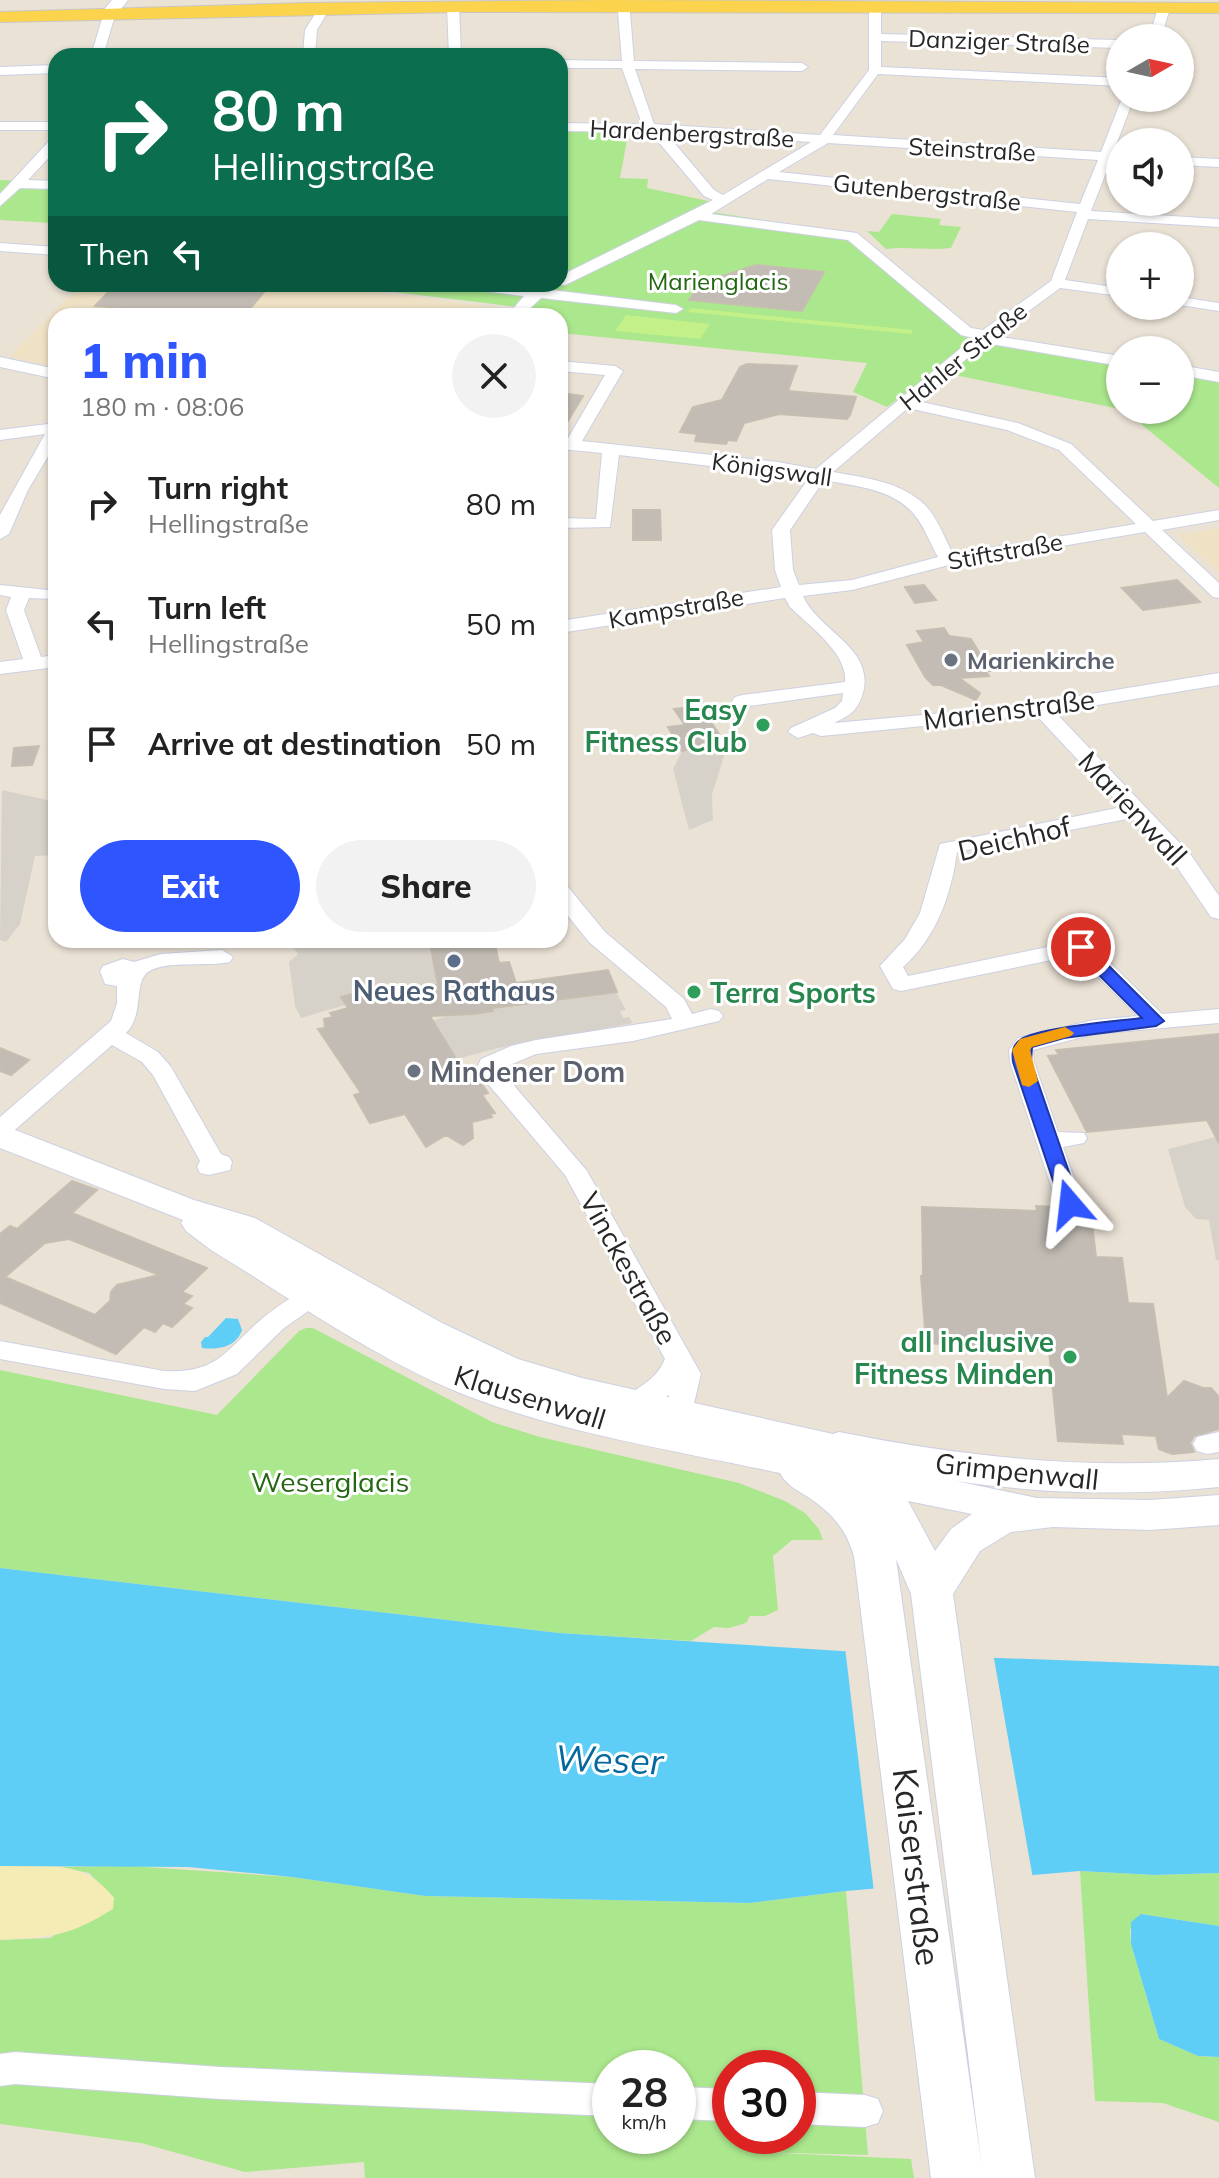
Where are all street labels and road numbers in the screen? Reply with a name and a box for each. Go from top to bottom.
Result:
street label: Danziger Straße [908,23,1090,59]
street label: Hardenbergstraße [589,113,795,153]
street label: Steinstraße [908,131,1036,167]
street label: Gutenbergstraße [832,167,1022,217]
street label: Hahler Straße [893,296,1033,416]
street label: Königswall [710,446,834,492]
street label: Stiftstraße [945,526,1065,576]
street label: Kampstraße [606,581,746,635]
street label: Marienstraße [921,681,1097,737]
street label: Marienwall [1071,744,1195,872]
street label: Deichhof [954,808,1074,868]
street label: Vinckestraße [573,1186,685,1350]
street label: Klausenwall [450,1357,610,1437]
street label: Grimpenwall [933,1445,1101,1497]
street label: Kaiserstraße [884,1766,950,1968]

